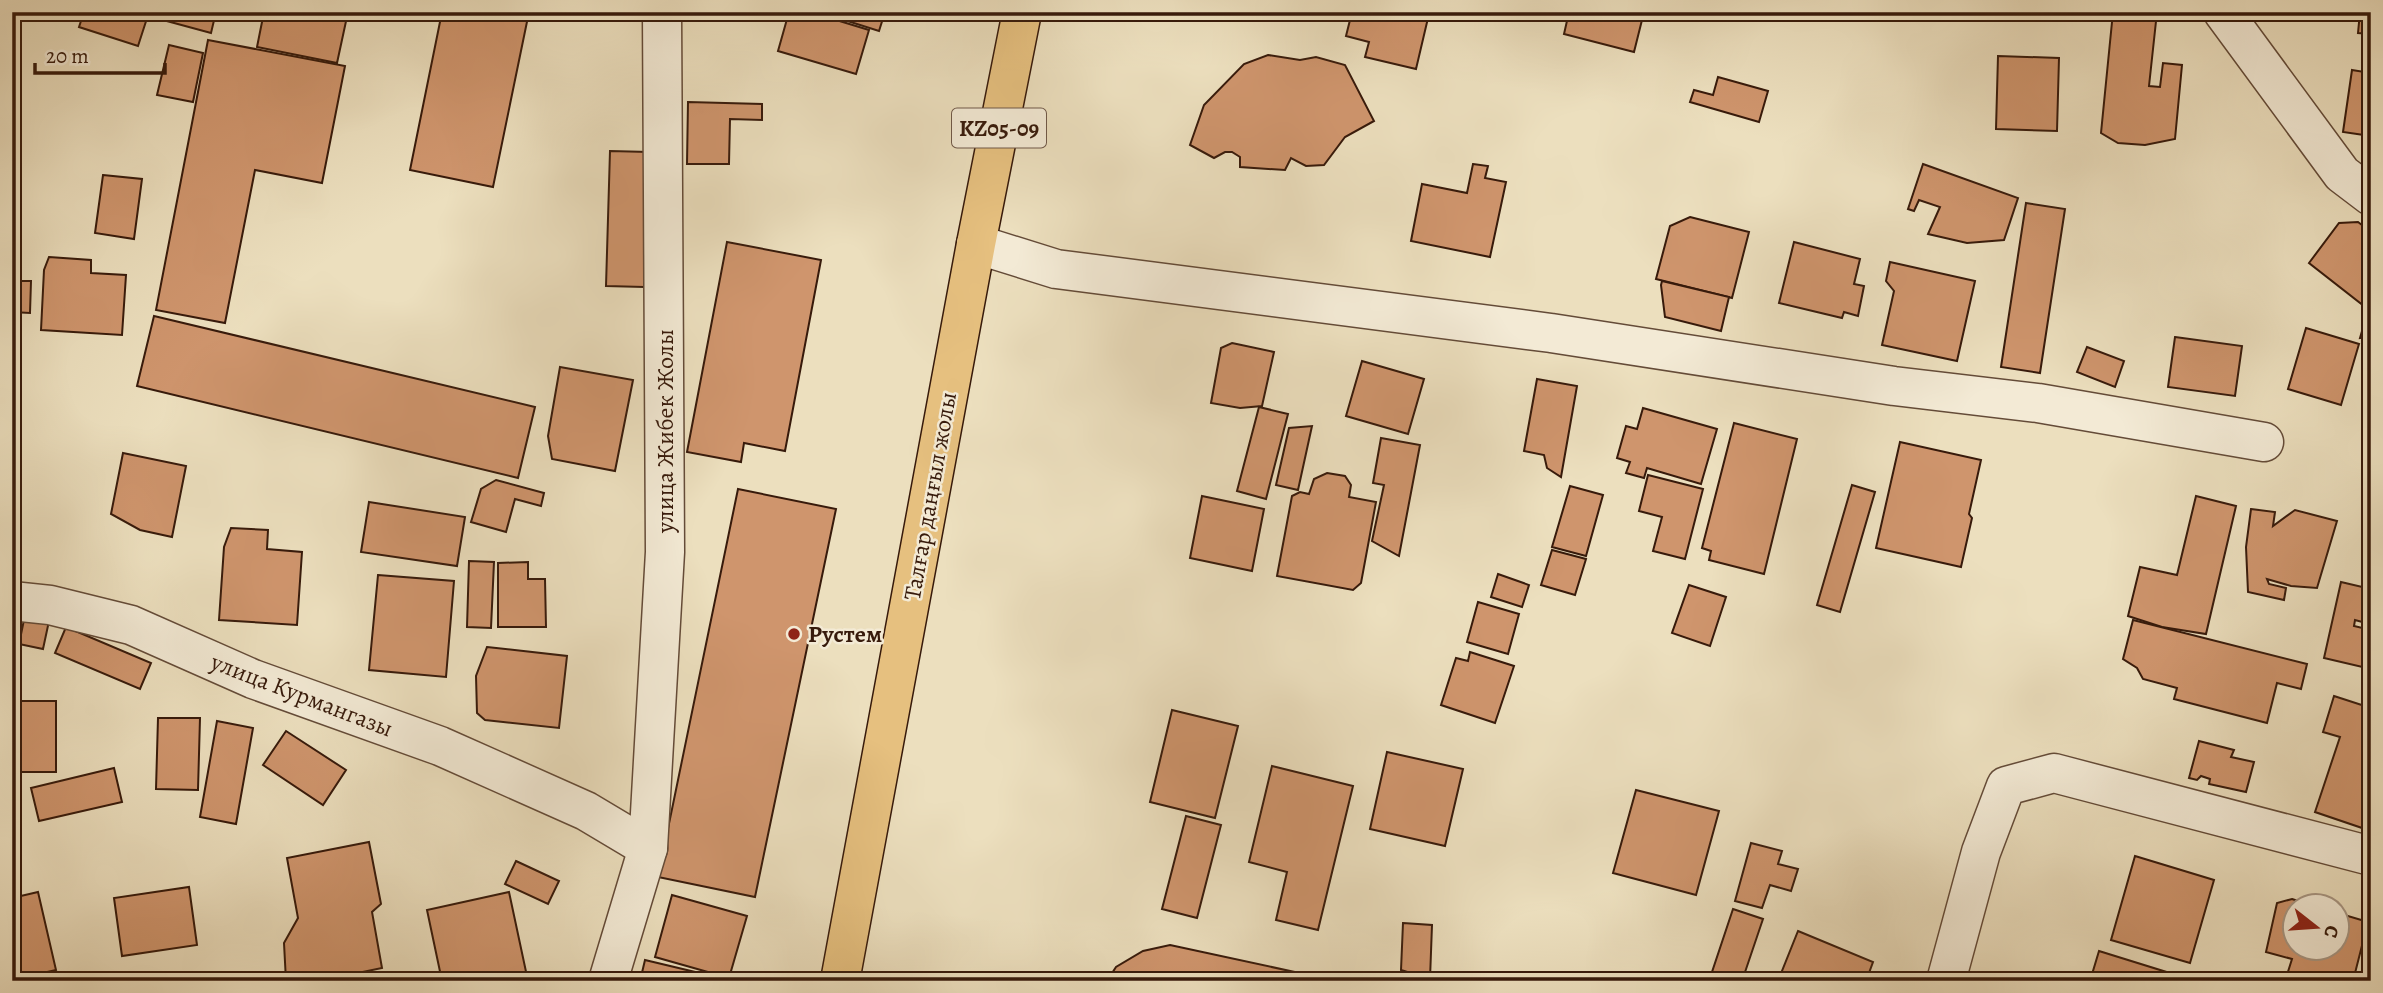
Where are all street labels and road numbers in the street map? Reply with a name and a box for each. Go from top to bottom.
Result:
road number: KZ05-09 [952,108,1046,148]
street label: улица Жибек Жолы [649,329,681,534]
street label: Талғар даңғыл жолы [896,389,964,603]
street label: улица Курмангазы [205,645,398,744]

